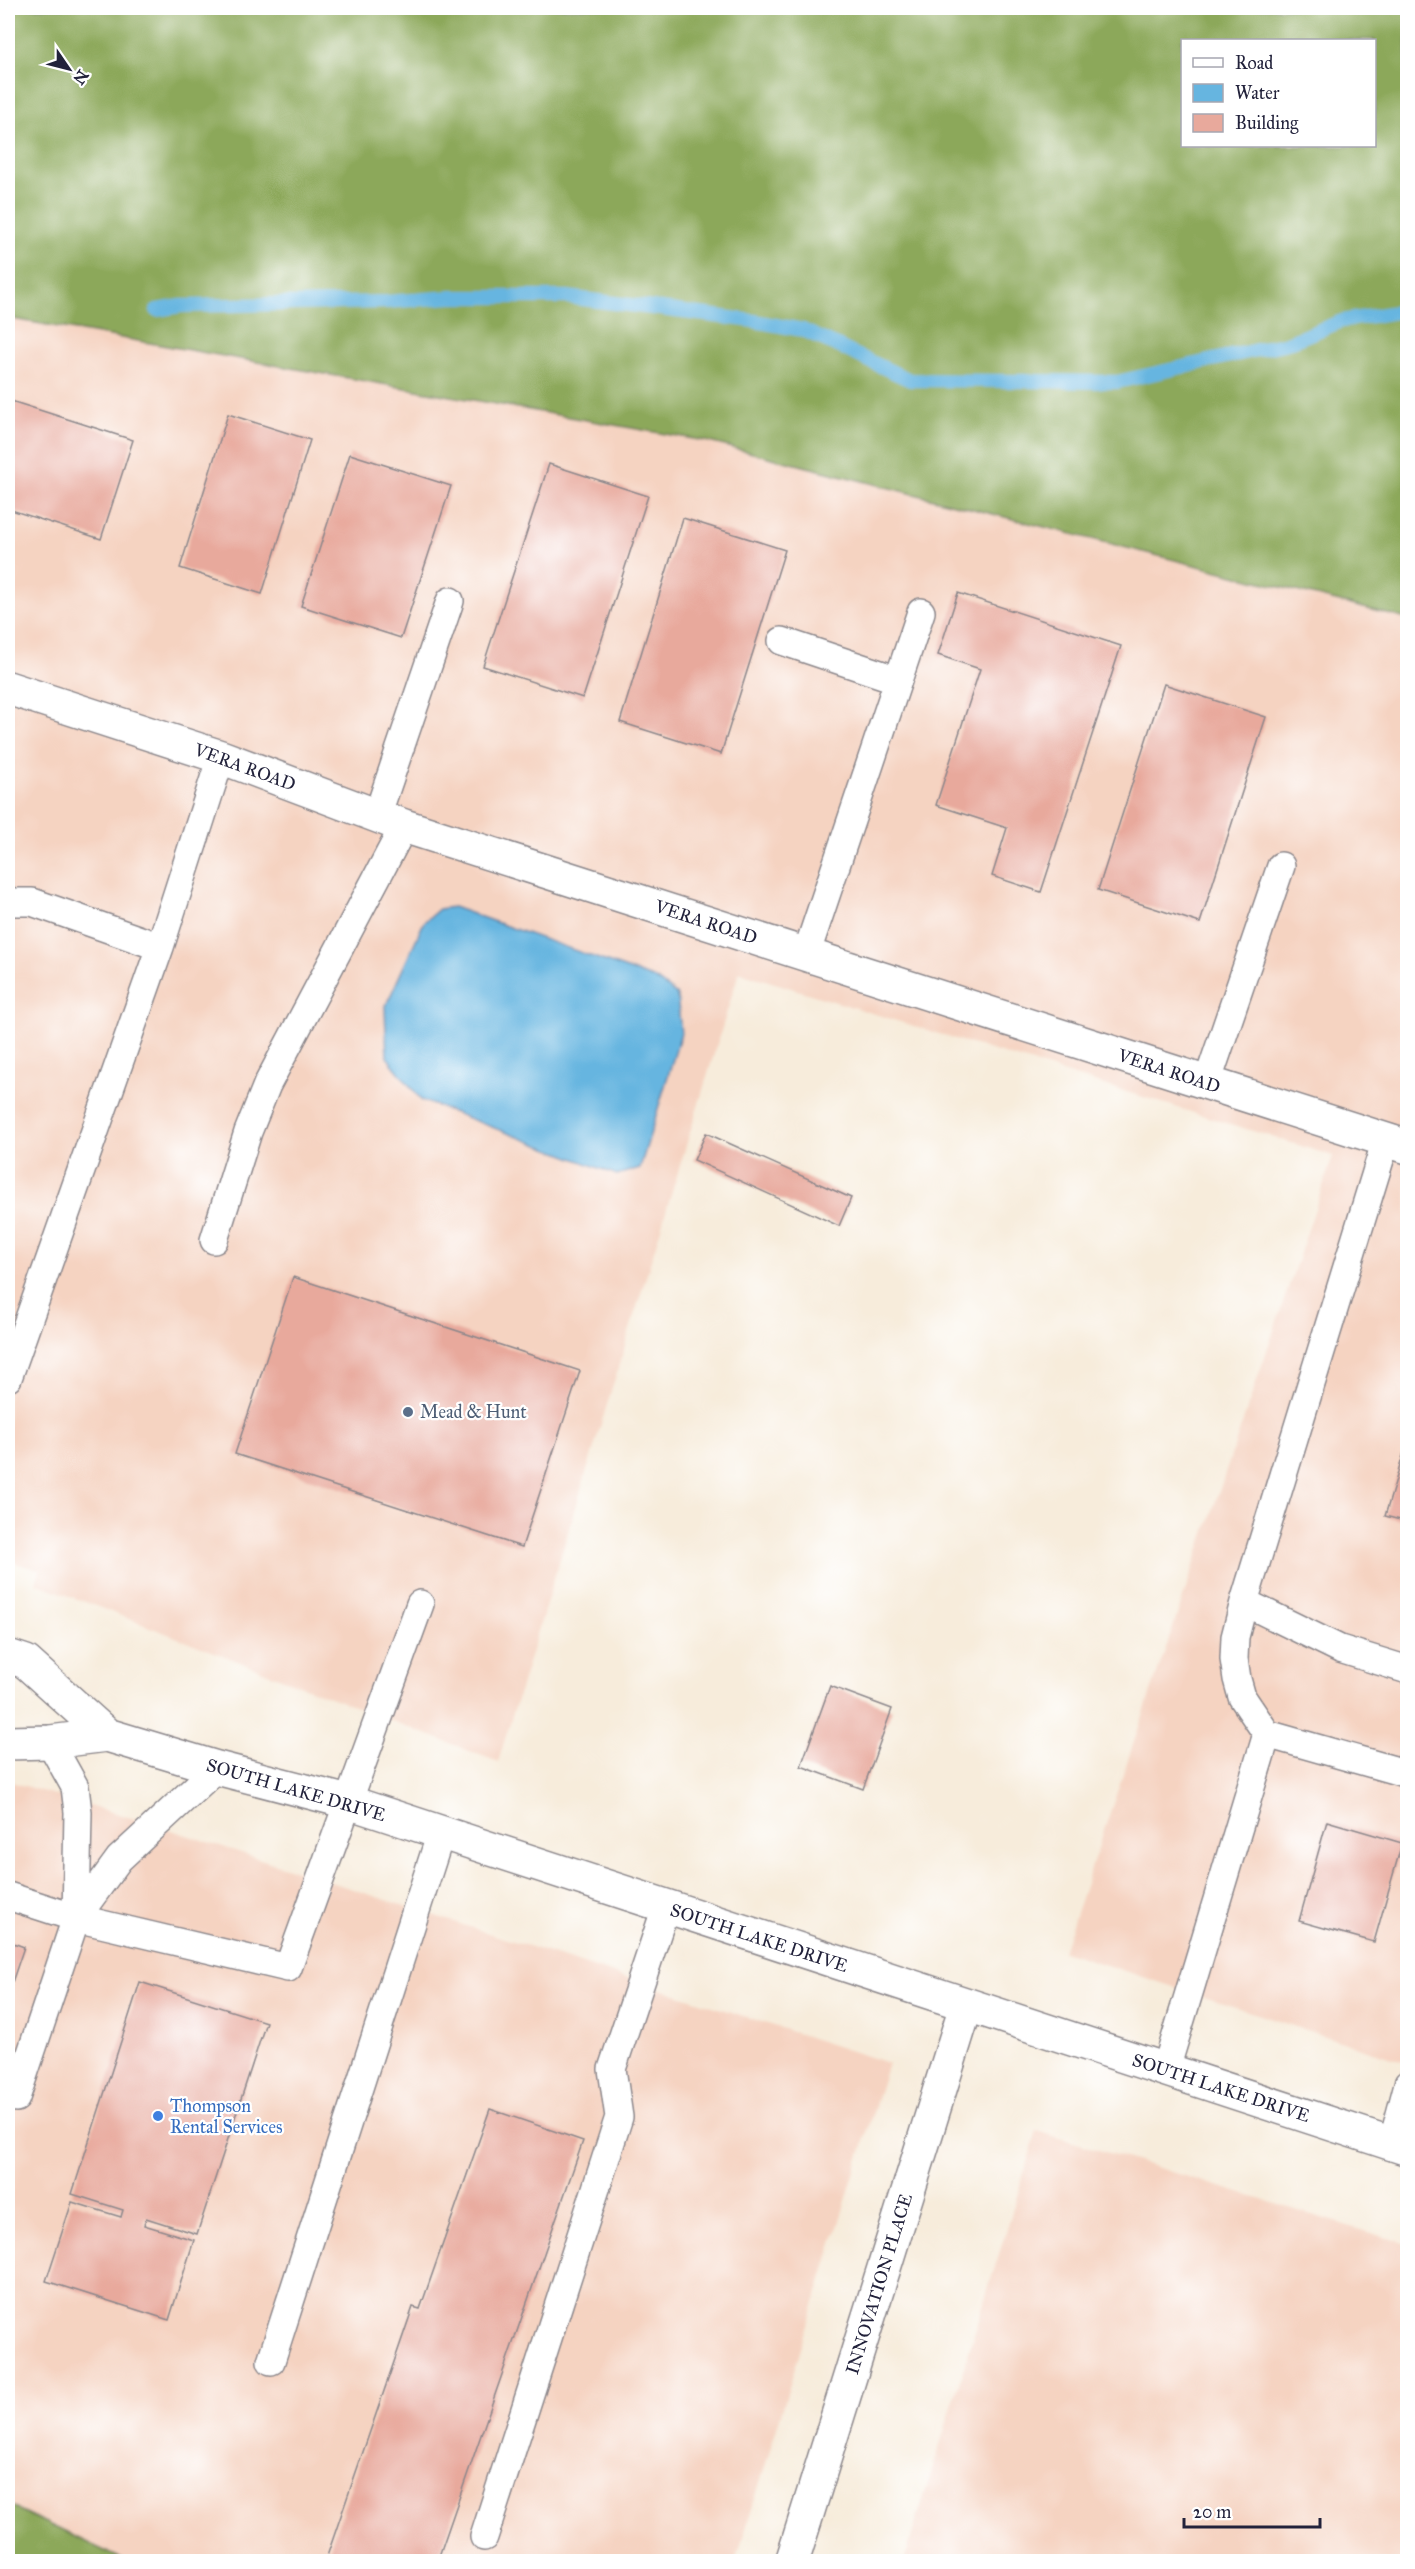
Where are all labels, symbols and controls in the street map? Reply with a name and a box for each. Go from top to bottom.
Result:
north arrow [39,39,99,99]
legend [1181,39,1376,147]
text: Road [1235,52,1273,74]
text: N [69,66,93,89]
text: Water [1235,82,1280,104]
text: Building [1235,112,1299,135]
street label: VERA ROAD [190,738,299,795]
street label: VERA ROAD [651,895,760,949]
street label: VERA ROAD [1114,1044,1223,1098]
place label: Mead & Hunt [420,1401,527,1423]
marker: Mead & Hunt [401,1405,415,1419]
street label: SOUTH LAKE DRIVE [204,1754,388,1826]
street label: SOUTH LAKE DRIVE [668,1899,851,1977]
street label: SOUTH LAKE DRIVE [1130,2049,1313,2127]
place label: Thompson Rental Services [170,2095,283,2138]
marker: Thompson Rental Services [151,2109,165,2123]
street label: INNOVATION PLACE [841,2191,917,2377]
scale bar [1184,2491,1320,2529]
text: 20 m [1193,2501,1231,2523]

